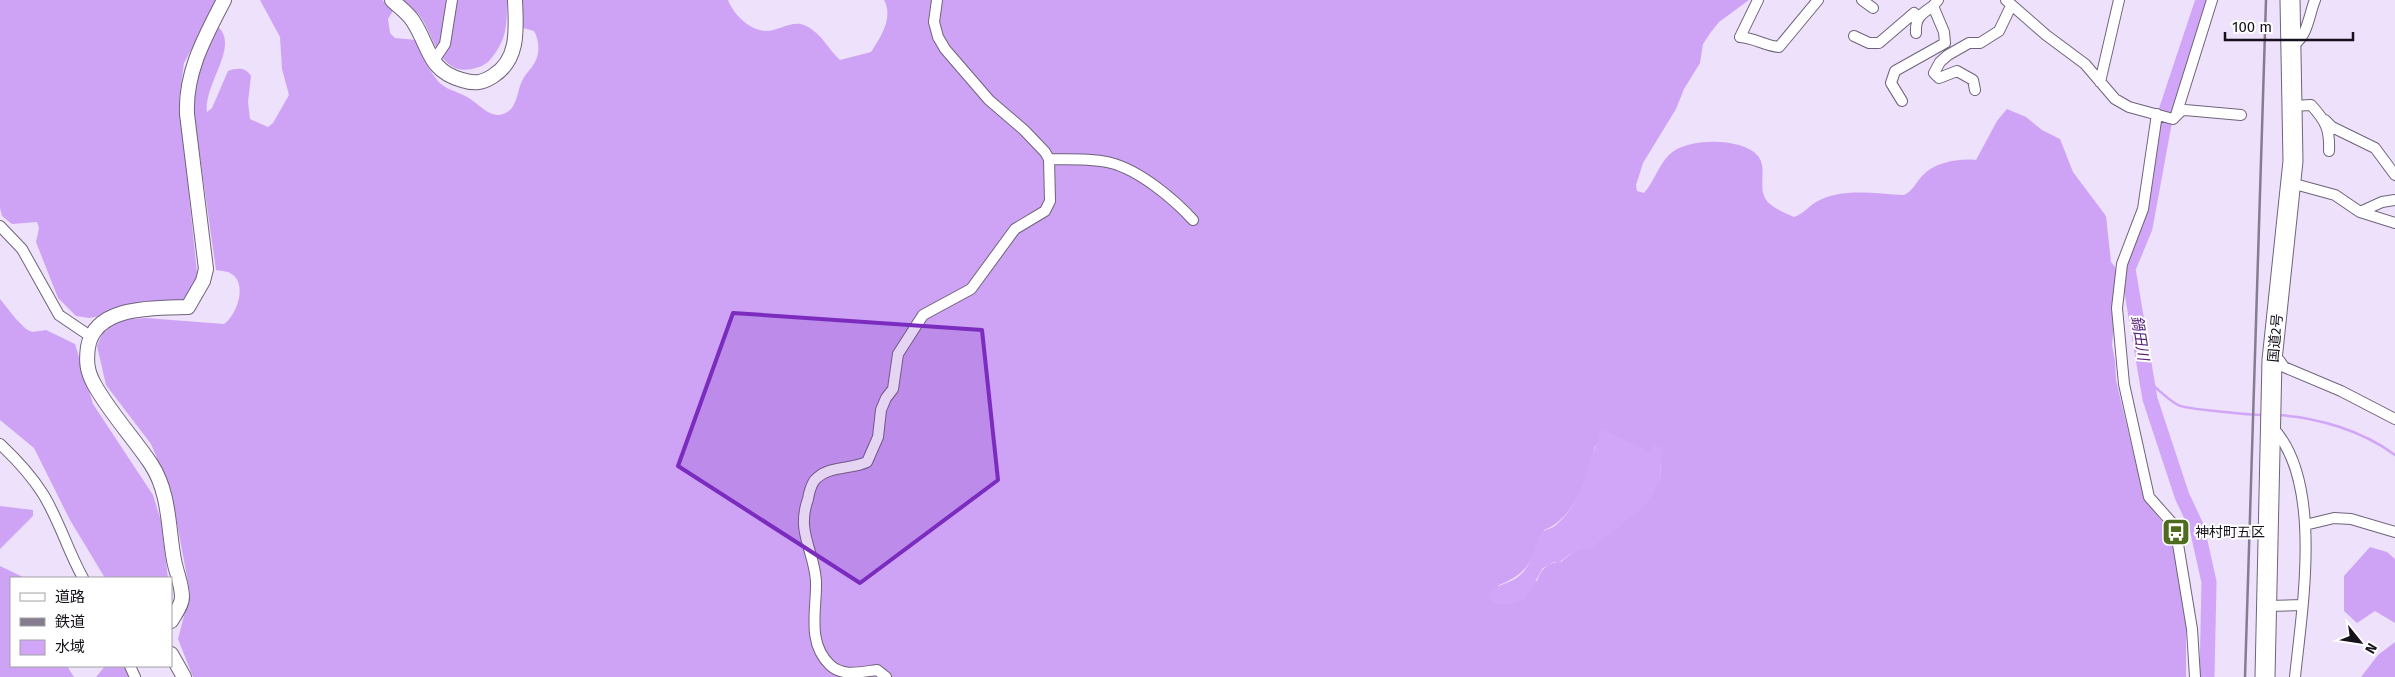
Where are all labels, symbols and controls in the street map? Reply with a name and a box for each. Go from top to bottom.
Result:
scale bar [2225,10,2352,42]
text: 100 m [2232,18,2272,36]
street label: 国道2号 [2265,313,2286,363]
water label: 鍋田川 [2128,314,2153,364]
bus stop icon: 神村町五区 [2161,517,2191,547]
place label: 神村町五区 [2195,524,2265,541]
legend [10,577,172,667]
text: 道路 [55,588,85,606]
text: 鉄道 [55,613,85,631]
north arrow [2335,617,2385,667]
text: 水域 [55,638,85,656]
text: N [2361,640,2381,657]

